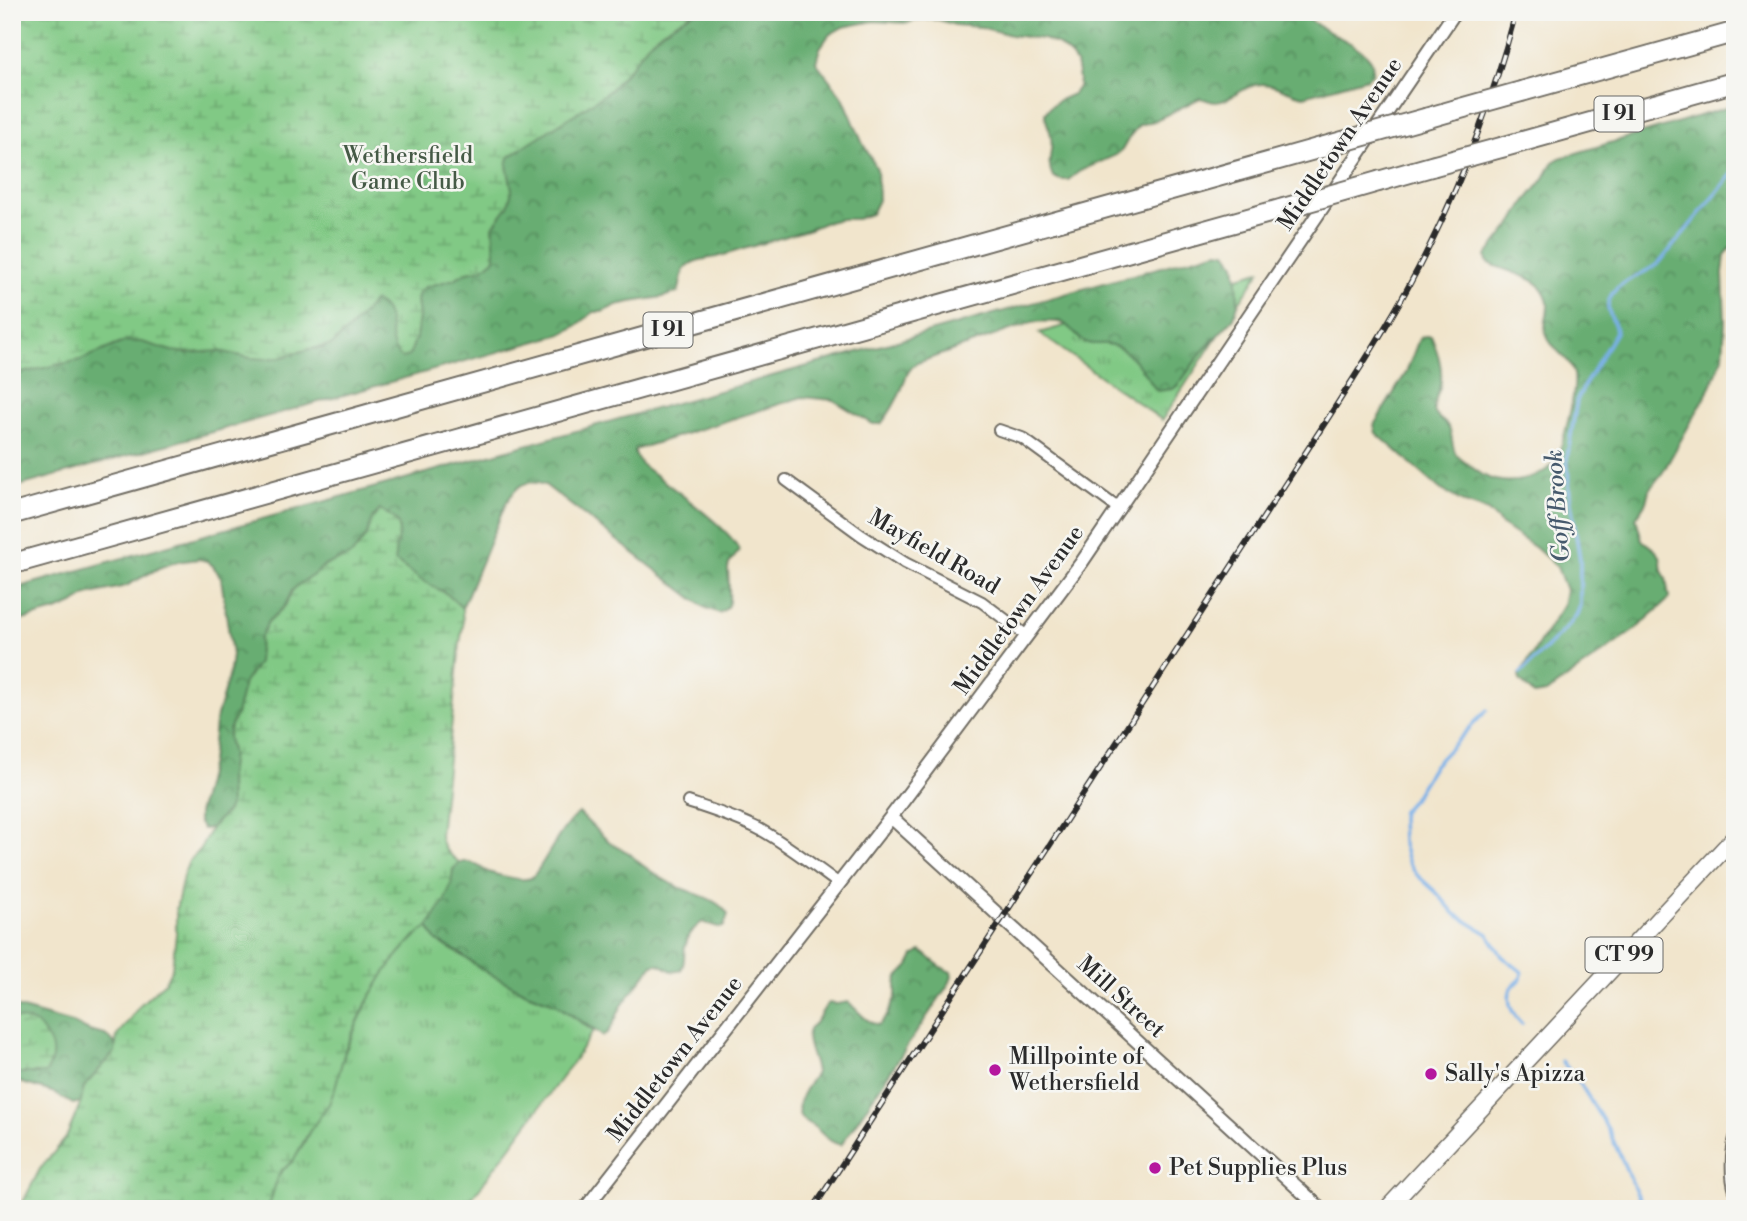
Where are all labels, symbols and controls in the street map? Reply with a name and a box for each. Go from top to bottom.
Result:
street label: Middletown Avenue [1272,52,1408,236]
road number: I 91 [1594,96,1644,132]
park label: Wethersfield Game Club [342,142,473,196]
road number: I 91 [644,312,692,348]
water label: Goff Brook [1539,449,1577,563]
street label: Mayfield Road [864,503,1004,601]
street label: Middletown Avenue [948,520,1090,700]
road number: CT 99 [1586,937,1662,972]
street label: Mill Street [1071,950,1171,1044]
street label: Middletown Avenue [601,970,749,1148]
place label: Millpointe of Wethersfield [1008,1043,1145,1097]
place label: Sally's Apizza [1445,1060,1585,1088]
marker: Millpointe of Wethersfield [987,1062,1003,1078]
marker: Sally's Apizza [1423,1066,1439,1082]
place label: Pet Supplies Plus [1169,1154,1347,1182]
marker: Pet Supplies Plus [1147,1160,1163,1176]

